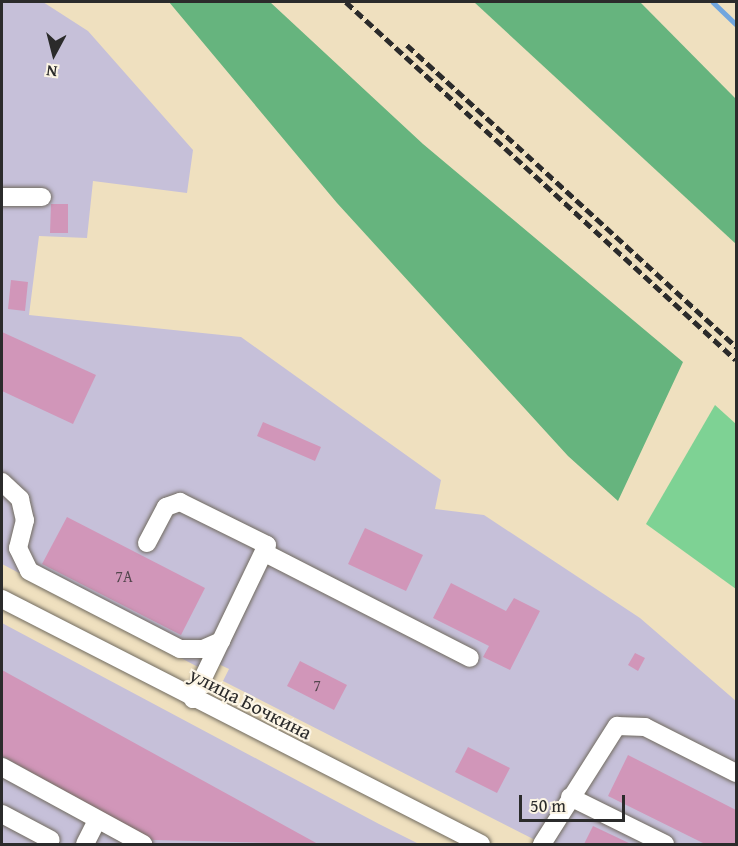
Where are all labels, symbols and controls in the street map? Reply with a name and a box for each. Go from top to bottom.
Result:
north arrow [24,24,84,84]
text: N [45,59,59,84]
house number: 7А [115,566,133,586]
street label: улица Бочкина [186,662,316,744]
house number: 7 [313,675,321,695]
scale bar [522,783,628,821]
text: 50 m [530,792,566,819]

